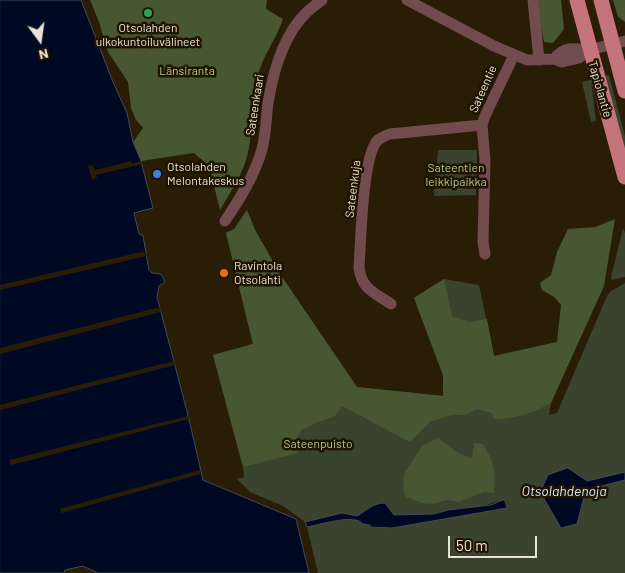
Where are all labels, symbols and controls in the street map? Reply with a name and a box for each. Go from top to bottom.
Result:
marker: Otsolahden ulkokuntoiluvälineet [142,7,154,19]
north arrow [15,15,65,65]
place label: Otsolahden ulkokuntoiluvälineet [96,21,200,49]
text: N [37,46,50,64]
street label: Tapiolantie [585,59,615,119]
street label: Sateentie [466,63,500,115]
park label: Länsiranta [159,64,215,78]
street label: Sateenkaari [243,73,267,137]
street label: Sateenkuja [342,159,364,219]
place label: Otsolahden Melontakeskus [167,160,244,188]
park label: Sateentien leikkipaikka [425,161,487,189]
marker: Otsolahden Melontakeskus [151,168,163,180]
place label: Ravintola Otsolahti [234,259,282,287]
marker: Ravintola Otsolahti [218,267,230,279]
park label: Sateenpuisto [283,437,353,451]
water label: Otsolahdenoja [521,483,607,499]
scale bar [450,526,539,558]
text: 50 m [456,536,488,554]

